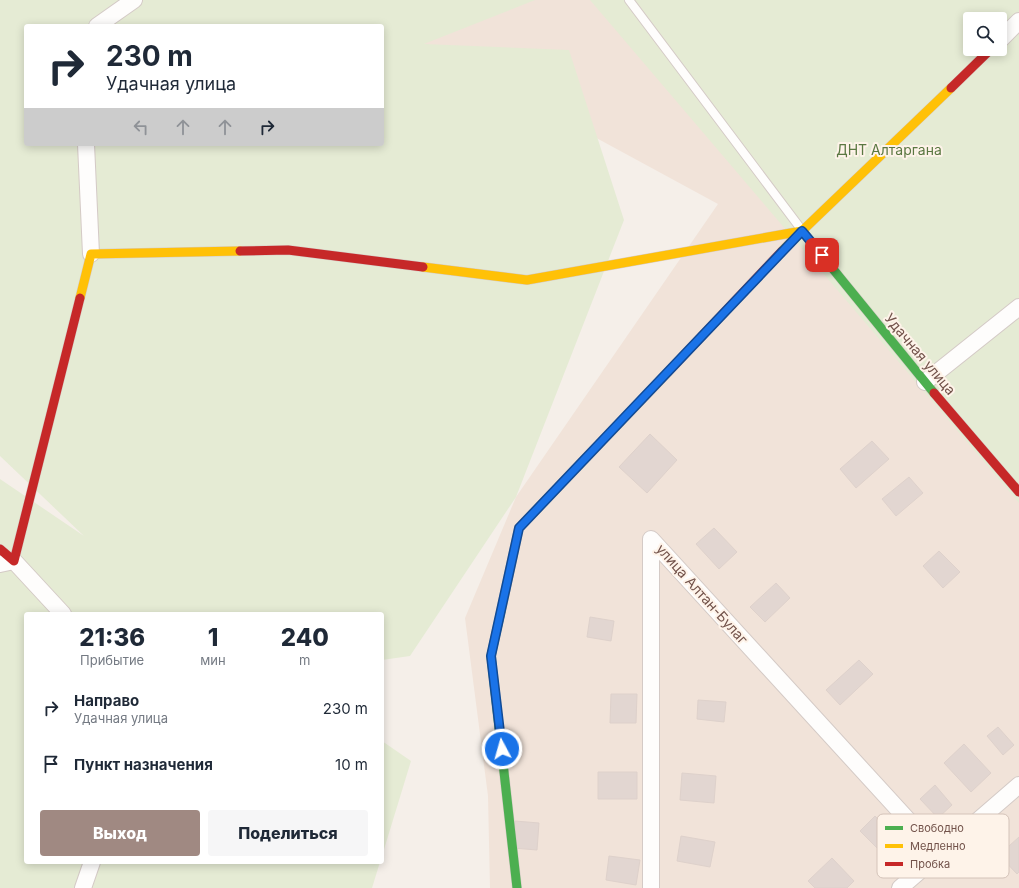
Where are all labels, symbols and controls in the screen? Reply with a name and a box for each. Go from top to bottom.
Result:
map controls [963,12,1007,56]
button: search [963,12,1007,56]
text: 230 m [106,39,193,73]
icon: right [40,40,92,92]
text: Удачная улица [106,73,236,94]
icon: left [130,116,152,138]
icon: ahead [172,116,194,138]
icon: ahead [214,116,236,138]
icon: right [256,116,278,138]
park label: ДНТ Алтаргана [836,141,942,158]
pin [805,238,839,272]
icon: arrive [811,244,833,266]
street label: Удачная улица [881,309,959,398]
street label: улица Алтан-Булаг [653,540,752,647]
text: 21:36 [79,623,145,652]
text: 1 [208,623,218,652]
text: 240 [281,623,329,652]
text: Прибытие [80,652,144,668]
text: мин [200,652,226,668]
text: m [299,652,310,668]
text: Направо [74,691,139,710]
icon: right [40,697,62,719]
text: 230 m [323,699,368,718]
text: Удачная улица [74,710,168,726]
position arrow [481,728,523,770]
icon: arrive [40,753,62,775]
text: Пункт назначения [74,755,213,774]
text: 10 m [335,755,368,774]
button: Выход [40,810,200,856]
button: Поделиться [208,810,368,856]
legend [877,814,1009,878]
text: Свободно [910,821,964,835]
text: Медленно [910,839,966,853]
text: Пробка [910,857,950,871]

